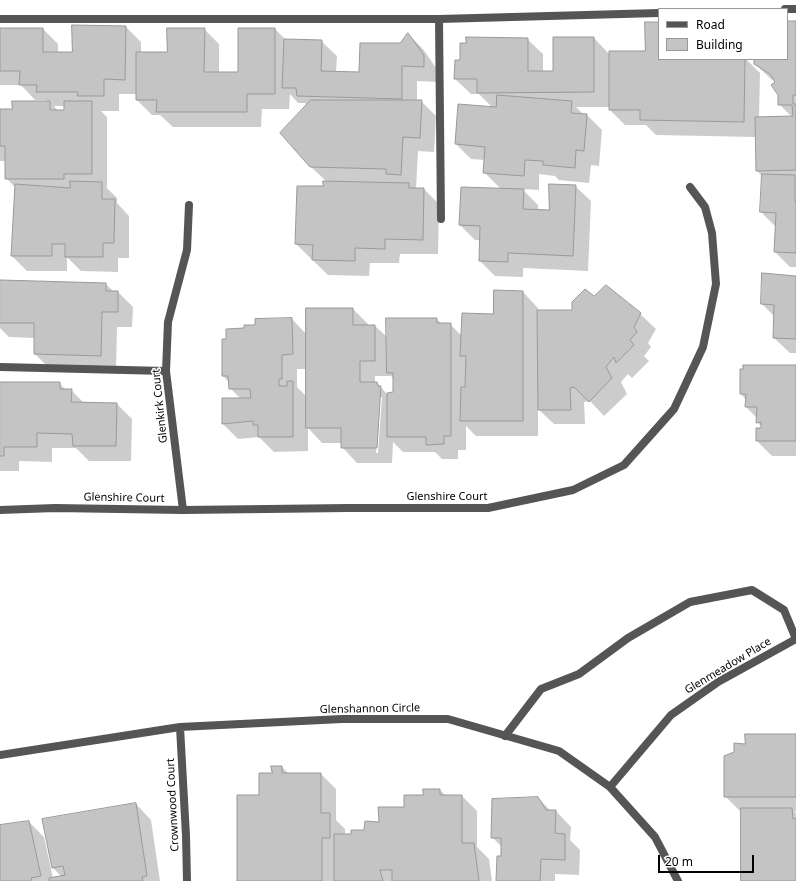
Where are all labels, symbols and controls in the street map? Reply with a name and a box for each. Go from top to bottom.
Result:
legend [658,8,788,60]
text: Road [696,16,725,33]
text: Building [696,36,743,53]
street label: Glenkirk Court [150,368,170,444]
street label: Glenshire Court [406,490,488,504]
street label: Glenshire Court [83,491,165,505]
street label: Glenmeadow Place [682,635,774,697]
street label: Glenshannon Circle [320,702,420,716]
street label: Crownwood Court [164,758,182,852]
scale bar [660,847,756,873]
text: 20 m [665,853,693,870]

